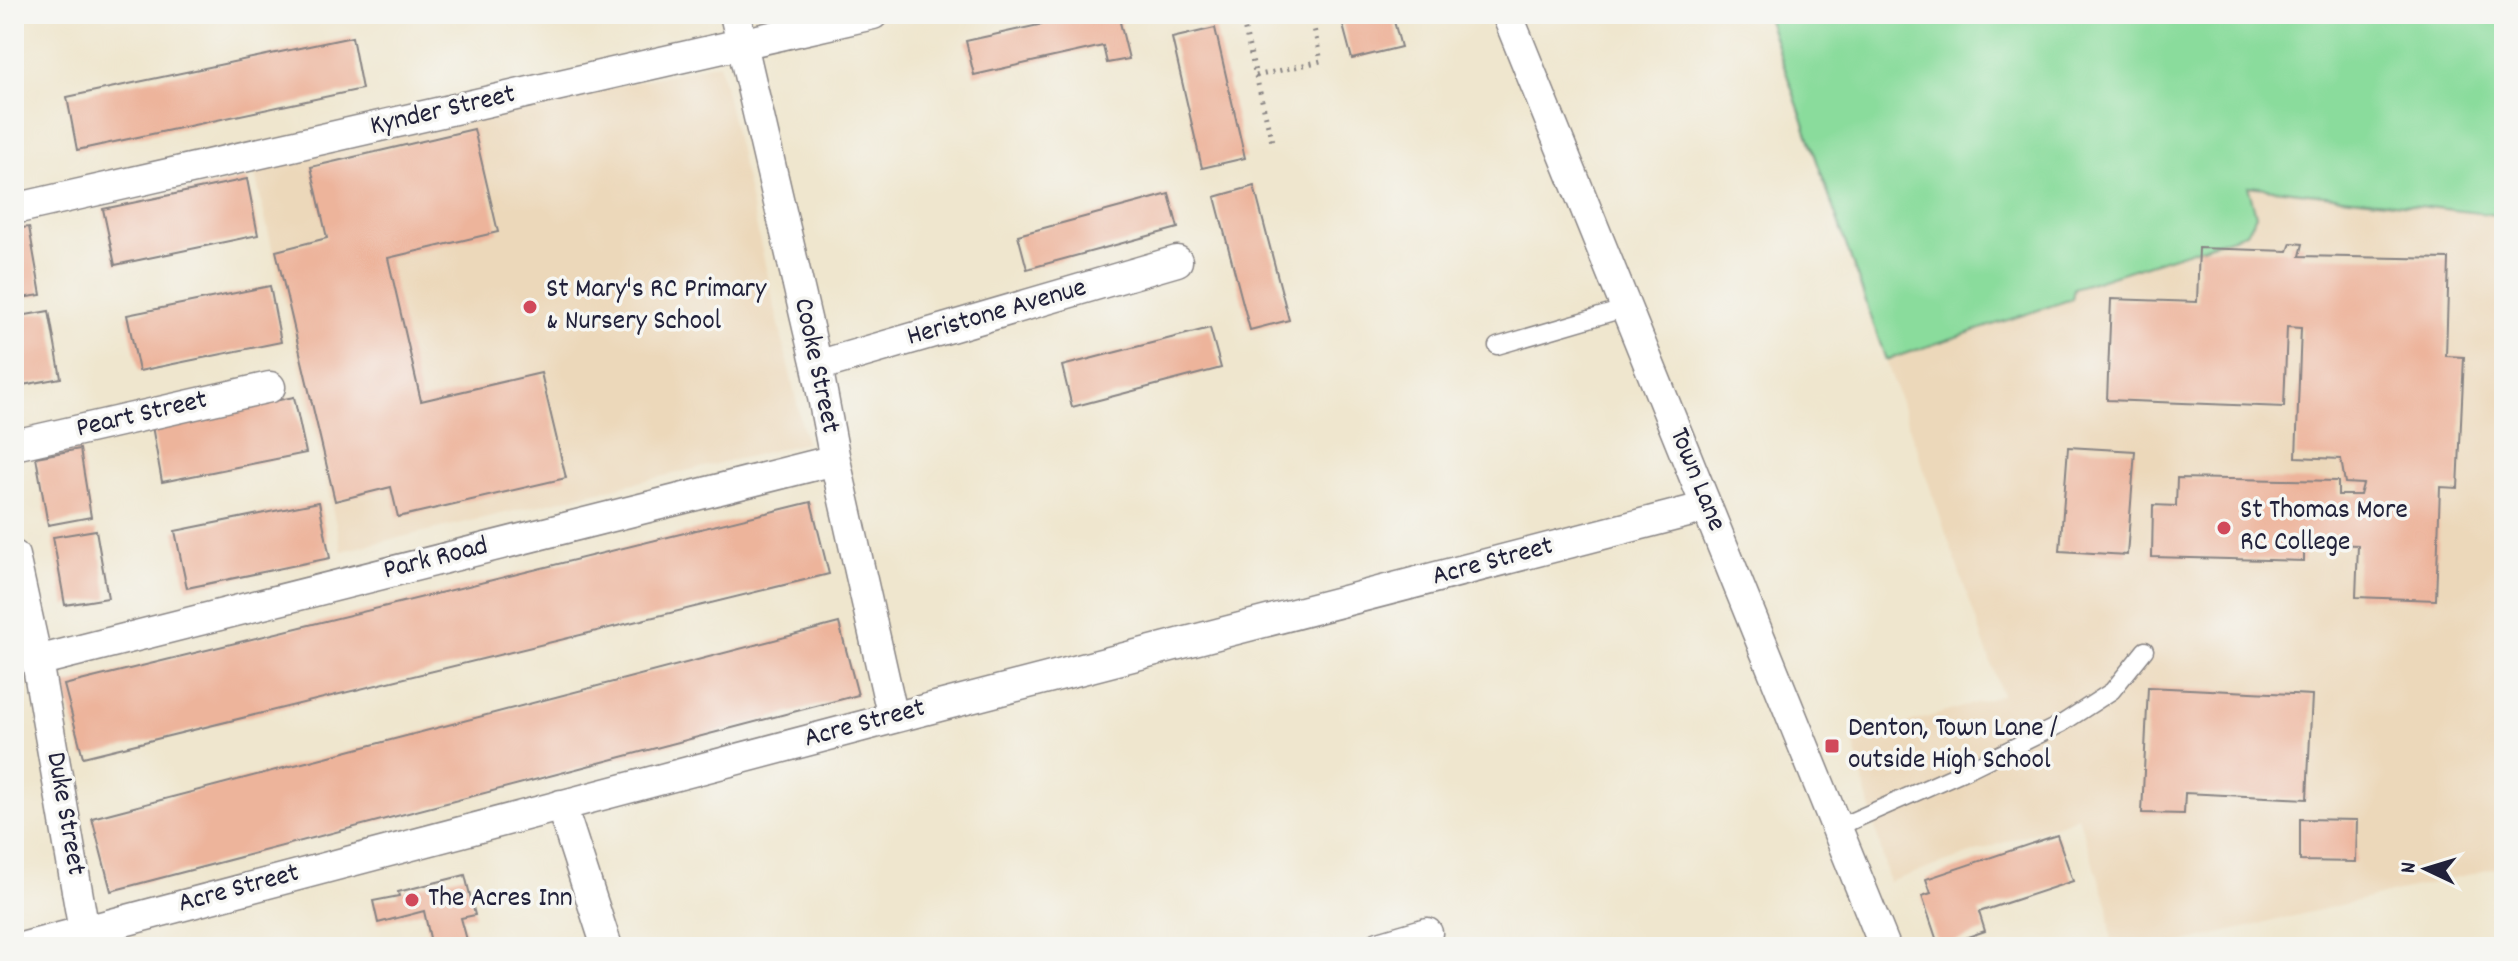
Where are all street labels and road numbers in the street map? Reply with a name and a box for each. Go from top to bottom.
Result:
street label: Kynder Street [367,76,519,148]
street label: Heristone Avenue [903,269,1091,359]
street label: Cooke Street [781,295,849,437]
street label: Peart Street [73,382,211,450]
street label: Town Lane [1657,422,1735,538]
street label: Park Road [379,528,493,592]
street label: Acre Street [1428,528,1558,598]
street label: Acre Street [800,690,930,760]
street label: Duke Street [33,749,95,879]
street label: Acre Street [174,855,304,925]

